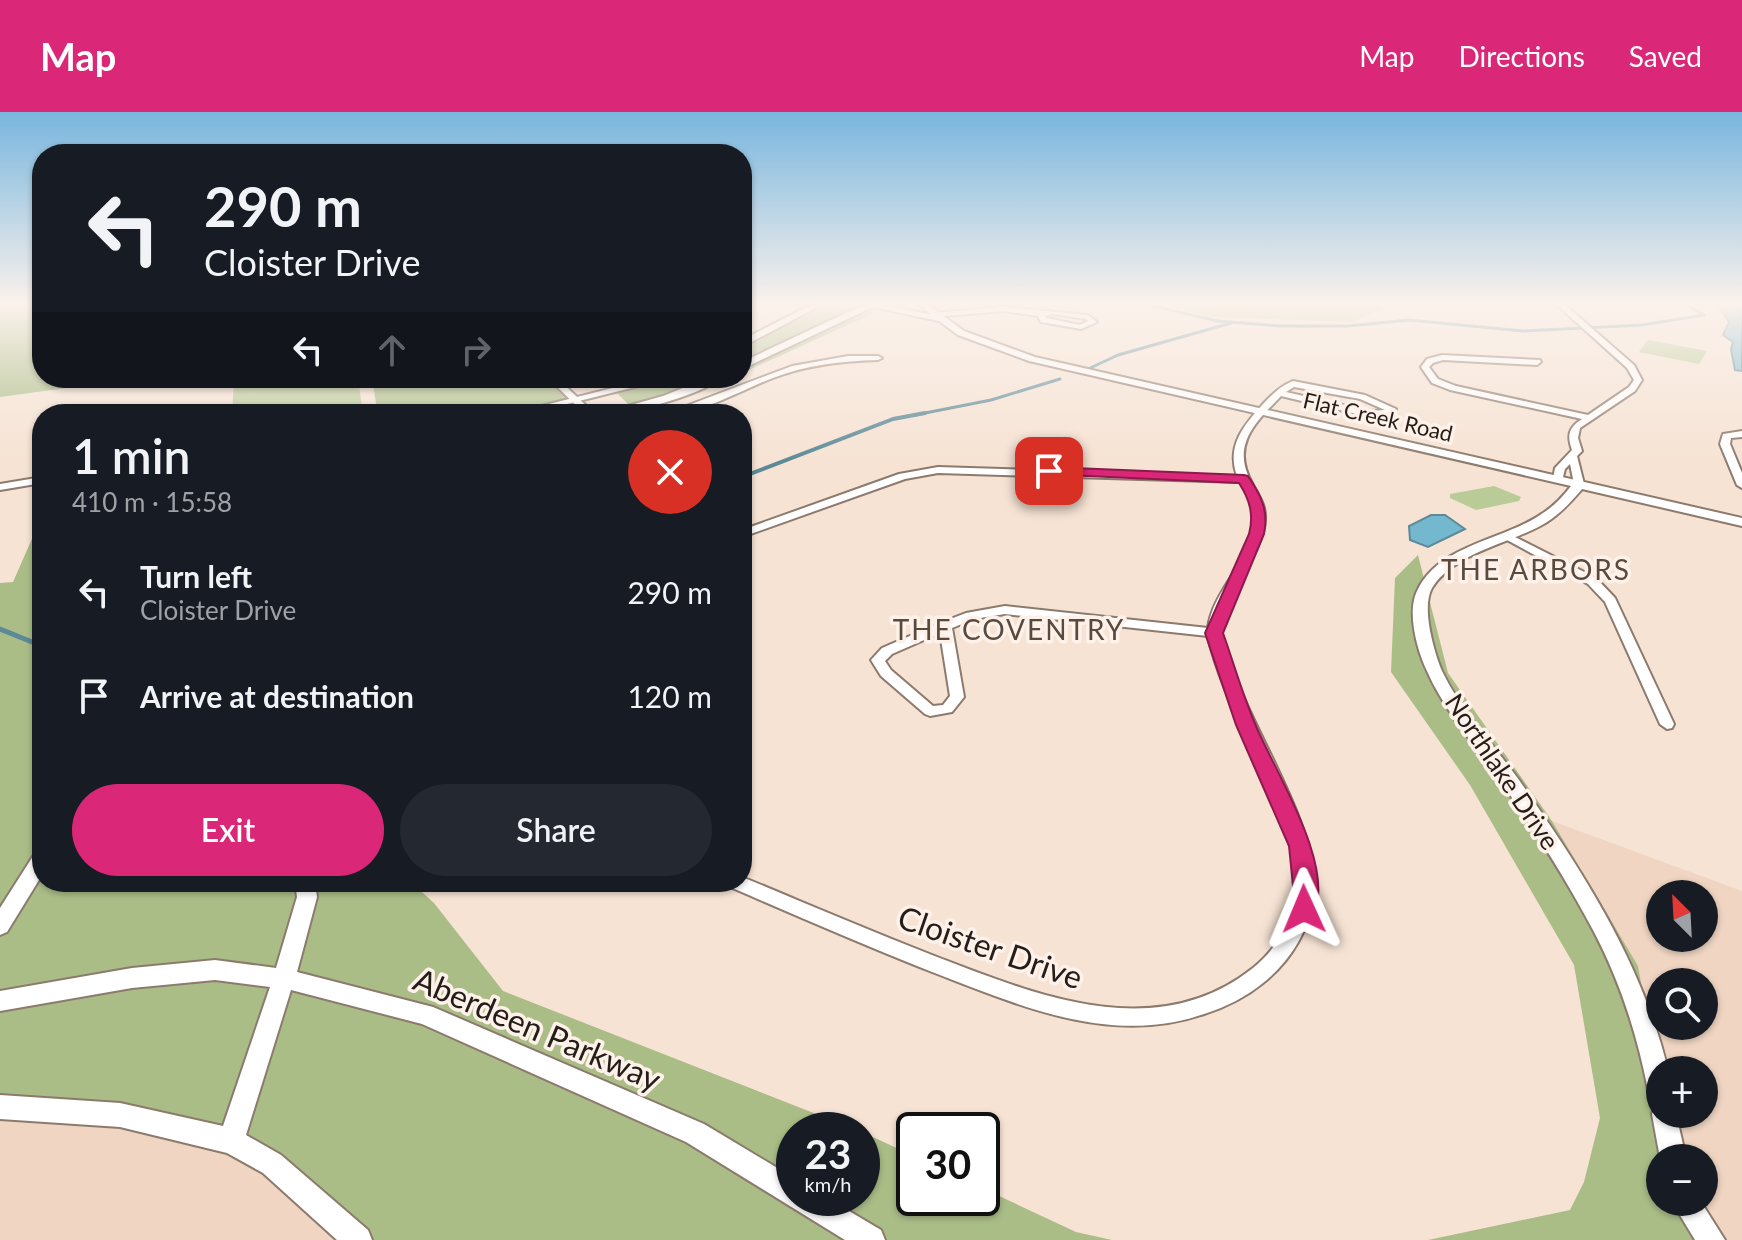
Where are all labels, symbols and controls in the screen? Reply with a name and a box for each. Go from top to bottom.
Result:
text: Map [40,33,116,79]
text: Map [1359,39,1414,73]
text: Directions [1458,39,1585,73]
text: Saved [1629,39,1702,73]
text: 290 m [204,172,362,239]
icon: left [72,176,176,280]
text: Cloister Drive [204,240,420,284]
icon: left [286,328,330,372]
icon: ahead [370,328,414,372]
icon: right [454,328,498,372]
street label: Flat Creek Road [1301,386,1456,447]
text: 1 min [72,427,190,484]
button: close [628,430,712,514]
pin [1015,437,1083,505]
icon: arrive [1027,449,1071,493]
text: 410 m · 15:58 [72,486,232,518]
district label: THE ARBORS [1441,552,1631,586]
text: Turn left [140,558,252,594]
icon: left [72,570,116,614]
text: 290 m [627,574,712,610]
text: Cloister Drive [140,594,296,626]
district label: THE COVENTRY [893,612,1125,646]
icon: arrive [72,674,116,718]
text: Arrive at destination [140,678,414,714]
text: 120 m [627,678,712,714]
street label: Northlake Drive [1439,687,1567,856]
button: Exit [72,784,384,876]
button: Share [400,784,712,876]
position arrow [1262,867,1346,951]
north arrow [1646,880,1718,952]
map controls [1646,880,1718,1216]
street label: Cloister Drive [893,897,1088,996]
street label: Aberdeen Parkway [408,959,667,1098]
button: search [1646,968,1718,1040]
button: + [1646,1056,1718,1128]
speed limit sign: 30 [896,1112,1000,1216]
text: 23 [805,1130,851,1178]
button: − [1646,1144,1718,1216]
text: km/h [805,1172,851,1196]

